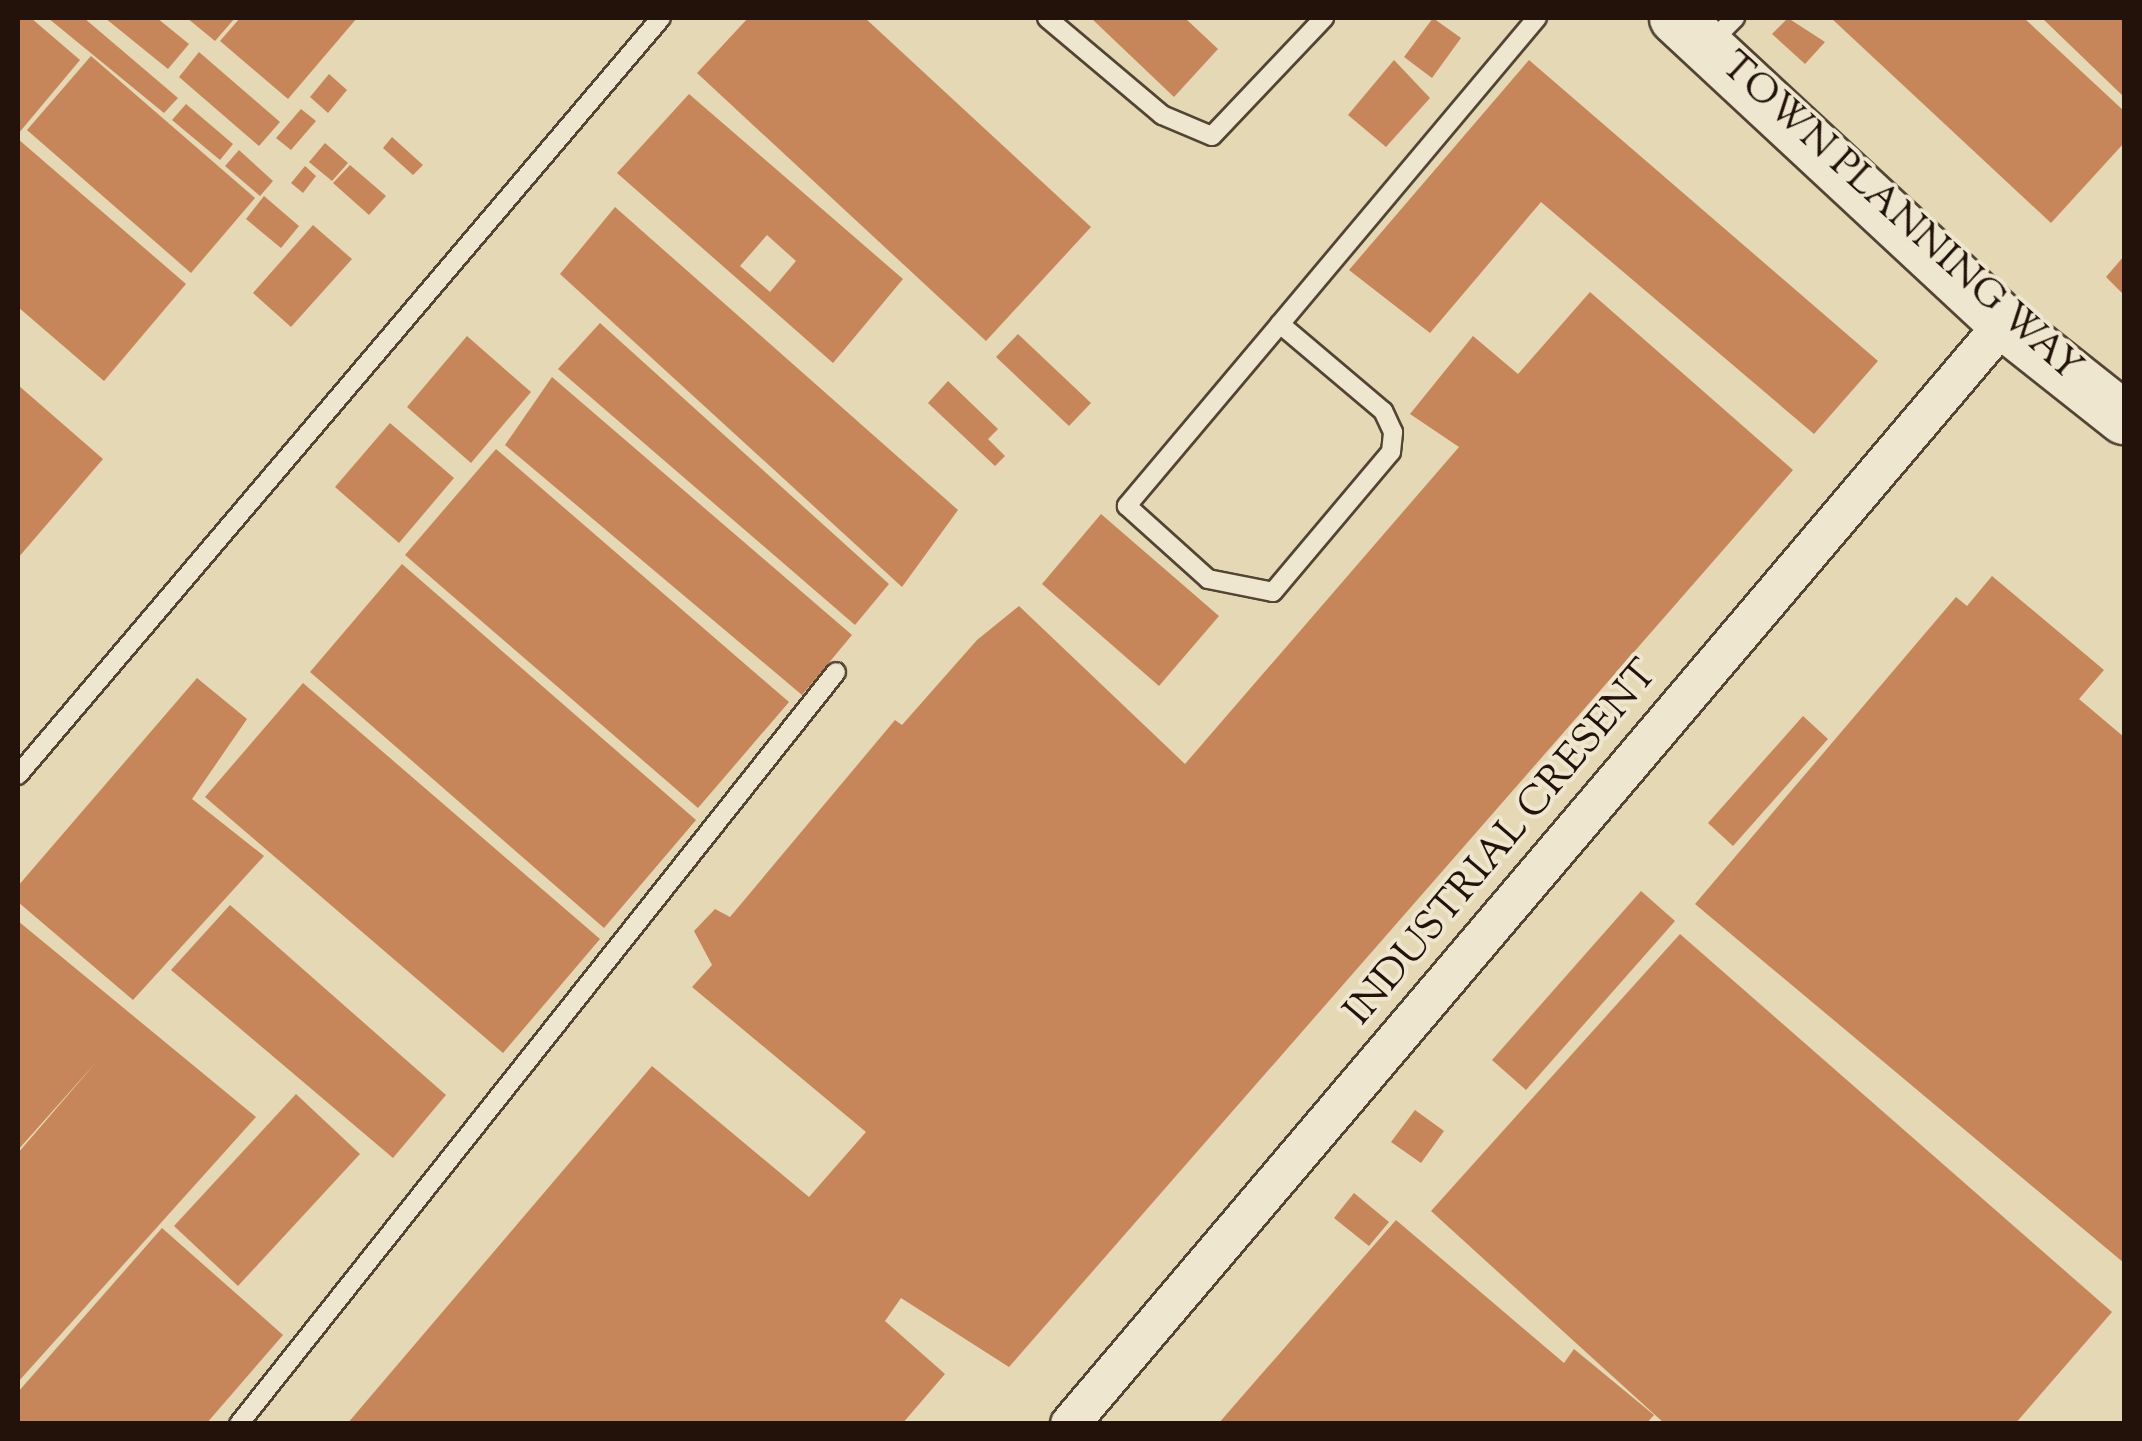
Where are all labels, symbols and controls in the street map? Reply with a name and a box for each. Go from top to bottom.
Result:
street label: TOWN PLANNING WAY [1710,43,2090,393]
street label: INDUSTRIAL CRESENT [1336,652,1670,1036]

